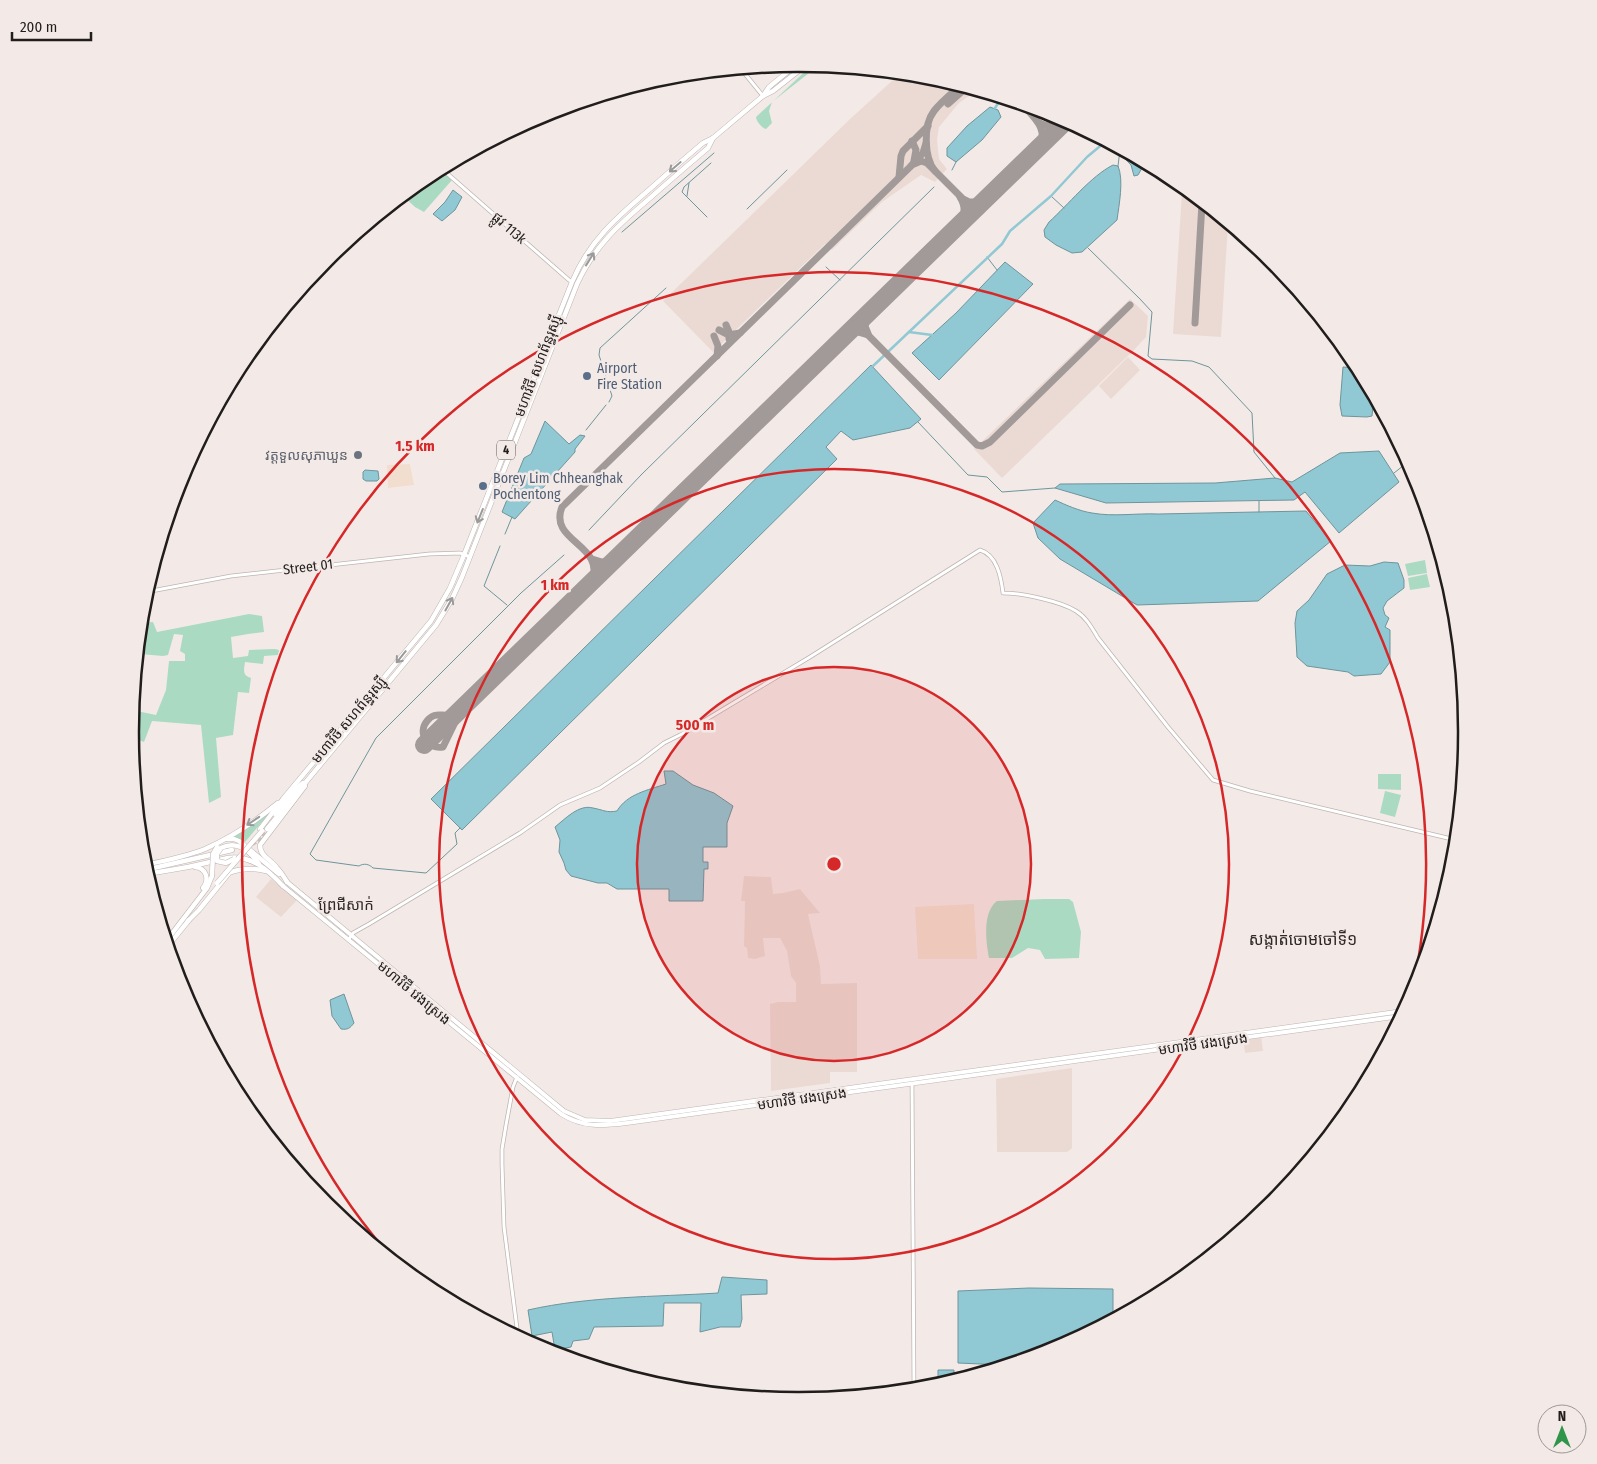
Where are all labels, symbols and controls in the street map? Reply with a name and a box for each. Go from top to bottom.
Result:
scale bar [12,10,91,42]
text: 200 m [20,18,57,36]
one-way arrow [668,162,681,173]
street label: ផ្លូវ 113k [486,208,530,250]
one-way arrow [586,253,596,267]
street label: មហាវិថី សហព័ន្ធរុស្ស៊ី [510,312,568,420]
place label: Airport Fire Station [597,360,662,393]
marker: Airport Fire Station [581,370,593,382]
text: 1.5 km [395,437,435,455]
road number: 4 [497,440,515,460]
place label: វត្តទួលសុភាឃួន [265,447,348,464]
marker: វត្តទួលសុភាឃួន [352,449,364,461]
place label: Borey Lim Chheanghak Pochentong [493,470,623,503]
marker: Borey Lim Chheanghak Pochentong [477,480,489,492]
one-way arrow [474,508,484,523]
street label: Street 01 [282,556,334,578]
text: 1 km [541,576,569,594]
one-way arrow [444,596,454,611]
one-way arrow [395,650,406,663]
street label: មហាវិថី សហព័ន្ធរុស្ស៊ី [307,673,392,768]
text: 500 m [676,716,714,734]
one-way arrow [246,817,260,827]
centre of rings [825,855,843,873]
district label: ព្រែជីសាក់ [318,896,374,914]
district label: សង្កាត់ចោមចៅទី១ [1249,929,1357,949]
street label: មហាវិថី វេងស្រេង [374,957,454,1028]
street label: មហាវិថី វេងស្រេង [1157,1029,1249,1059]
street label: មហាវិថី វេងស្រេង [756,1084,848,1114]
north arrow [1537,1404,1587,1454]
text: N [1558,1408,1566,1425]

